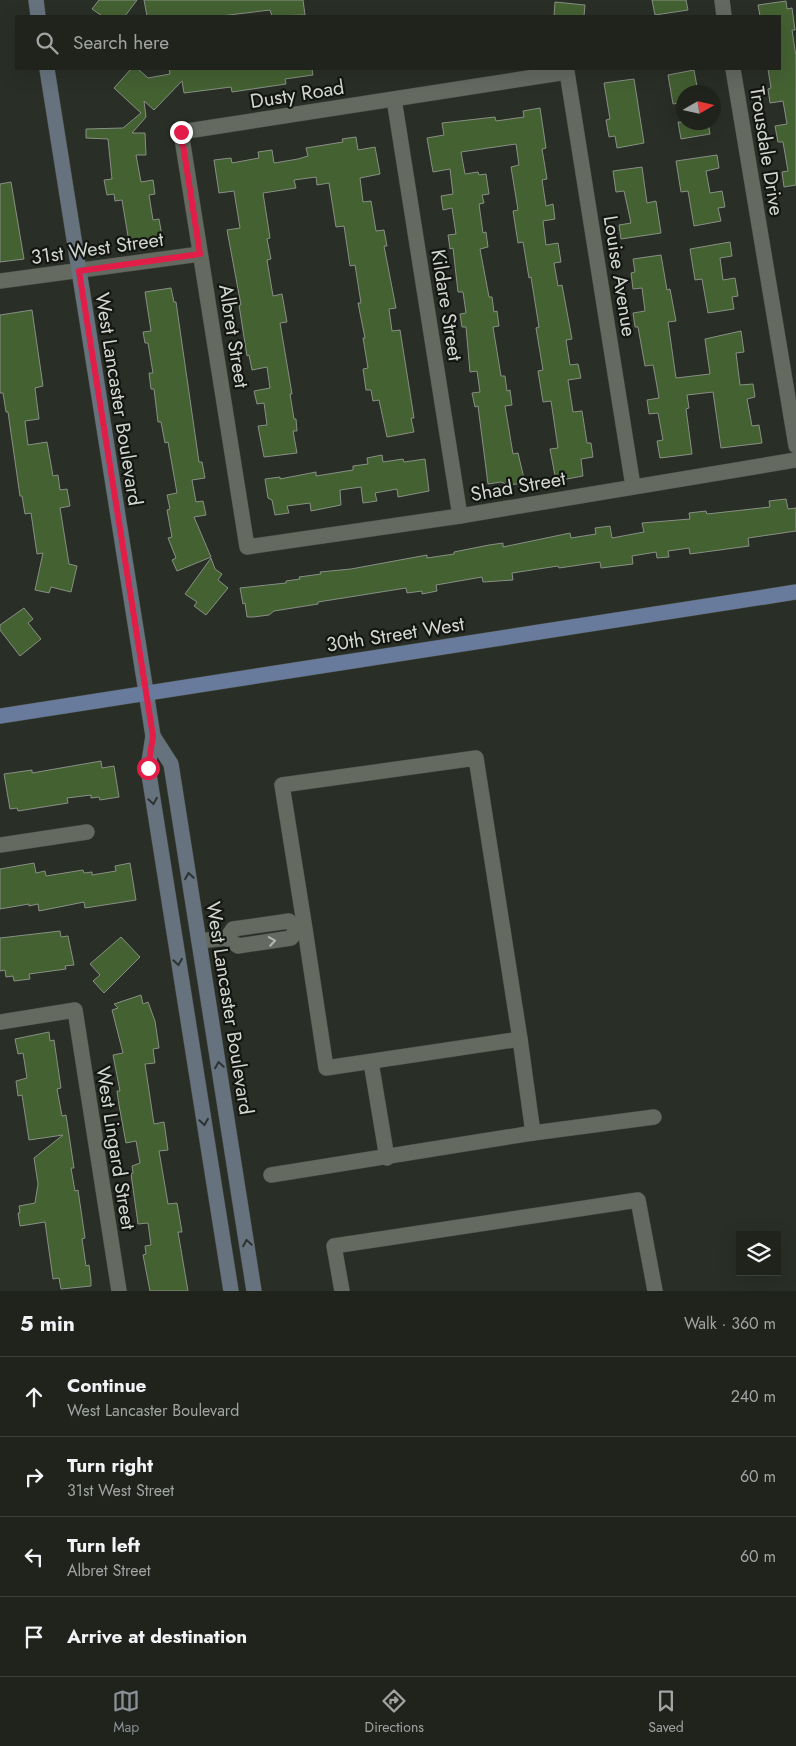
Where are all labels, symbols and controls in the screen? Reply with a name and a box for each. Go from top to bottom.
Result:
search box [15,15,781,70]
icon: search [33,29,61,57]
text: Search here [73,29,169,56]
street label: Dusty Road [248,73,346,116]
north arrow [676,85,721,130]
street label: Trousdale Drive [742,85,791,218]
route end [170,121,193,144]
street label: Louise Avenue [596,213,643,339]
street label: 31st West Street [29,225,166,272]
street label: Kildare Street [423,247,470,363]
street label: Albret Street [211,282,256,390]
street label: West Lancaster Boulevard [87,290,150,508]
street label: Shad Street [468,464,568,509]
street label: 30th Street West [324,609,466,660]
route start [137,757,160,780]
one-way arrow [147,798,158,806]
one-way arrow [184,872,194,880]
street label: West Lancaster Boulevard [198,899,261,1117]
one-way arrow [268,936,276,947]
one-way arrow [173,957,183,966]
one-way arrow [214,1061,224,1069]
street label: West Lingard Street [88,1064,143,1232]
one-way arrow [198,1119,209,1127]
map controls [736,1231,781,1276]
button: layers [736,1231,781,1276]
one-way arrow [242,1238,252,1247]
text: 5 min [20,1309,75,1339]
text: Walk · 360 m [684,1312,776,1335]
text: Continue [67,1372,146,1399]
icon: ahead [20,1383,48,1411]
text: 240 m [731,1385,776,1408]
text: West Lancaster Boulevard [67,1399,239,1422]
text: Turn right [67,1452,153,1479]
icon: right [20,1463,48,1491]
text: 60 m [740,1465,776,1488]
text: 31st West Street [67,1479,174,1502]
text: Turn left [67,1532,140,1559]
icon: left [20,1543,48,1571]
text: 60 m [740,1545,776,1568]
text: Albret Street [67,1559,151,1582]
icon: arrive [20,1623,48,1651]
text: Arrive at destination [67,1623,247,1650]
tab: Map [112,1687,140,1737]
tab: Directions [365,1687,424,1737]
tab: Saved [648,1687,684,1737]

